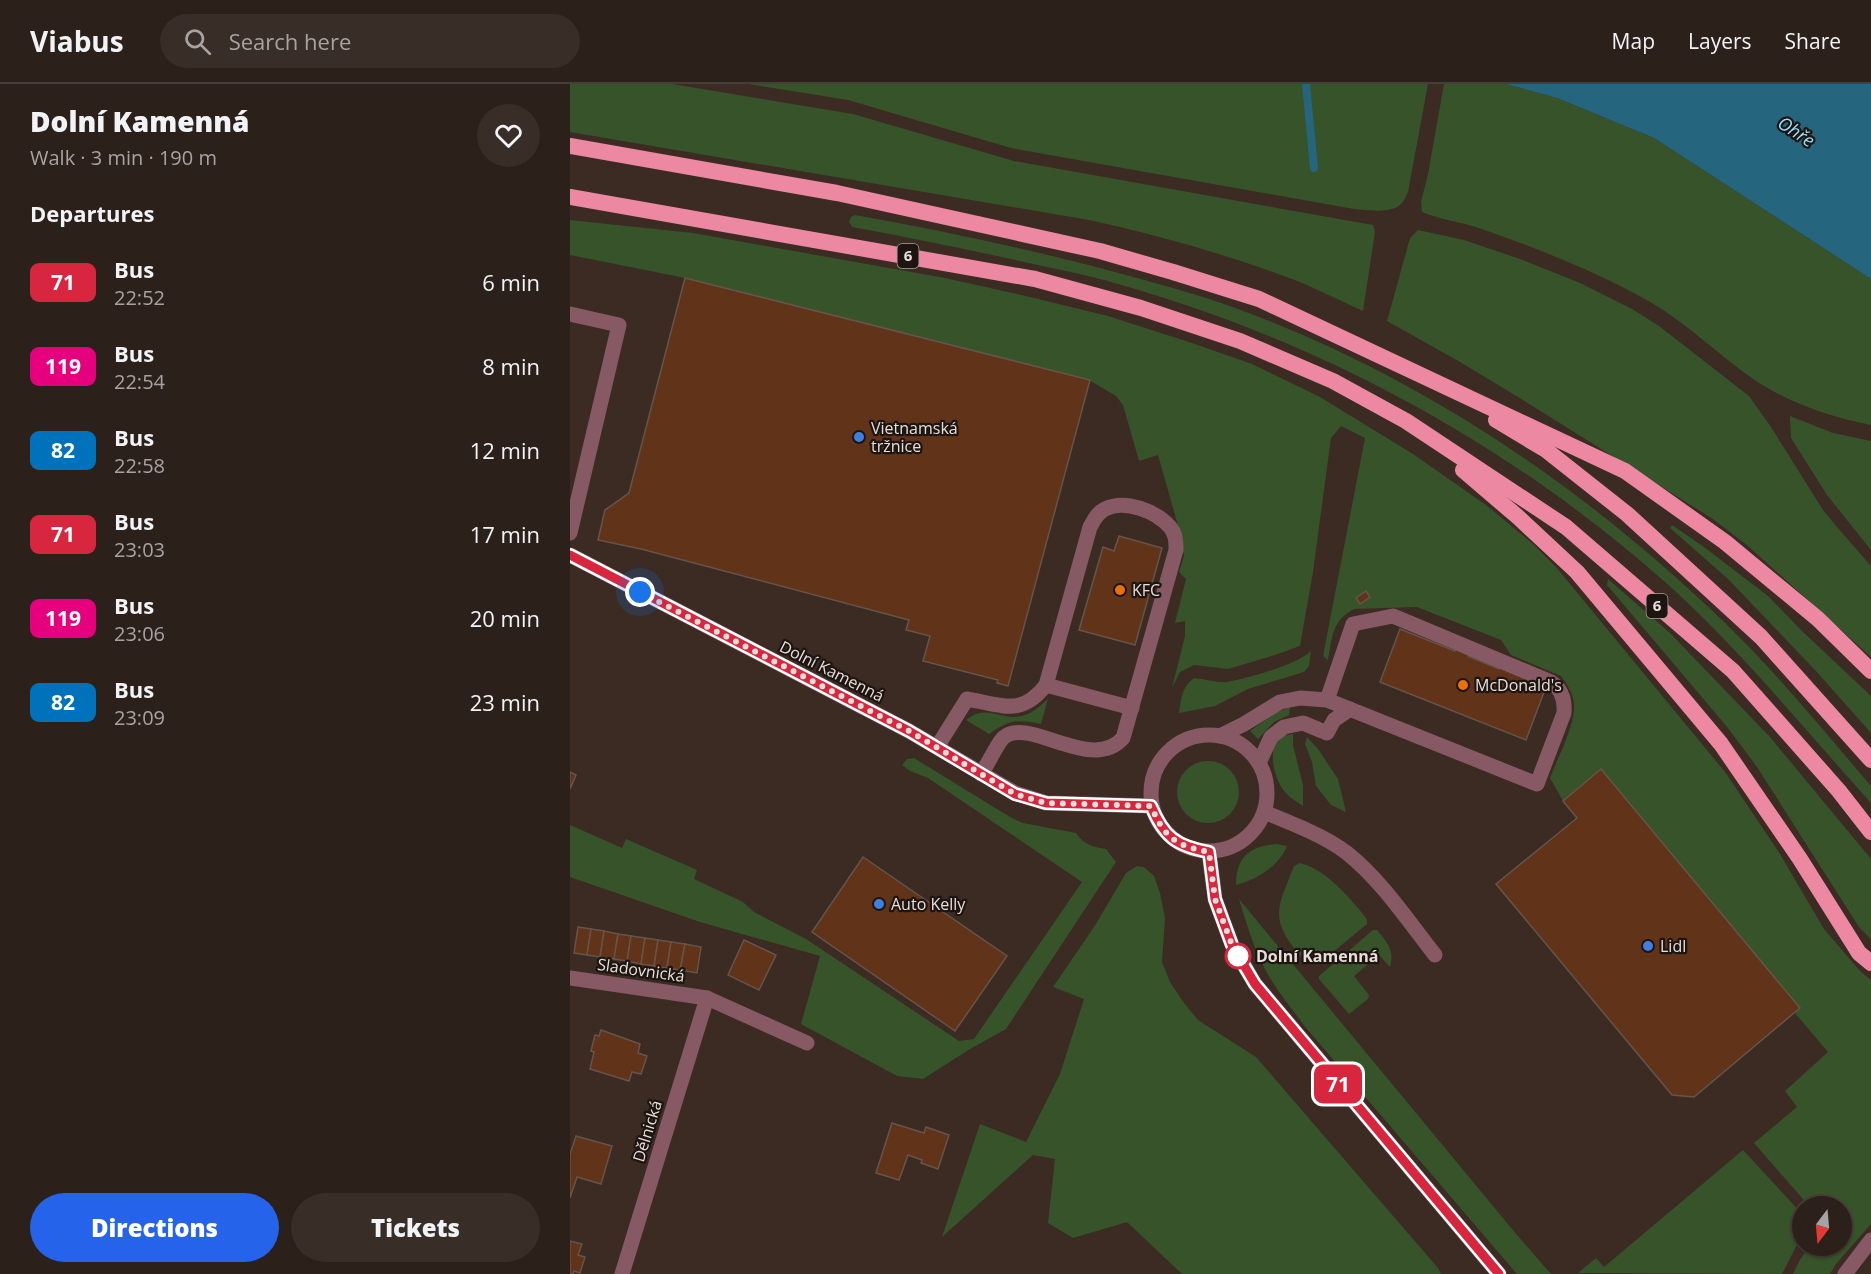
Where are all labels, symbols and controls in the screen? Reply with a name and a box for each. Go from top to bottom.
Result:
search box [160,14,580,68]
text: Viabus [30,22,124,60]
icon: search [181,25,214,58]
text: Search here [229,26,351,56]
text: Map [1612,27,1655,55]
text: Layers [1688,27,1752,55]
text: Share [1785,27,1841,55]
text: Dolní Kamenná [30,102,250,140]
button: heart [477,104,540,167]
water label: Ohře [1773,110,1820,152]
text: Walk · 3 min · 190 m [30,144,217,171]
text: Departures [30,198,154,228]
road number: 6 [898,244,918,268]
text: Bus [114,254,154,284]
text: 6 min [482,267,540,297]
text: 71 [51,268,75,296]
text: 22:52 [114,284,165,311]
text: Bus [114,338,154,368]
text: 8 min [482,351,540,381]
text: 119 [45,352,81,380]
text: 22:54 [114,368,165,395]
place label: Vietnamská tržnice [871,417,958,457]
text: Bus [114,422,154,452]
marker: Vietnamská tržnice [852,430,866,444]
text: 12 min [470,435,540,465]
text: 82 [51,436,75,464]
text: 22:58 [114,452,165,479]
text: Bus [114,506,154,536]
text: 17 min [470,519,540,549]
text: 71 [51,520,75,548]
text: 23:03 [114,536,165,563]
your location [625,577,655,607]
place label: KFC [1132,579,1160,601]
marker: KFC [1113,583,1127,597]
text: Bus [114,590,154,620]
road number: 6 [1646,594,1668,618]
text: 20 min [470,603,540,633]
text: 119 [45,604,81,632]
text: 23:06 [114,620,165,647]
street label: Dolní Kamenná [776,635,888,707]
text: Bus [114,674,154,704]
place label: McDonald's [1475,674,1562,696]
marker: McDonald's [1456,678,1470,692]
text: 23 min [470,687,540,717]
text: 82 [51,688,75,716]
text: 23:09 [114,704,165,731]
place label: Auto Kelly [891,893,966,915]
marker: Auto Kelly [872,897,886,911]
place label: Lidl [1660,935,1686,957]
marker: Lidl [1641,939,1655,953]
marker: Dolní Kamenná [1225,943,1251,969]
place label: Dolní Kamenná [1256,945,1378,967]
street label: Sladovnická [596,953,686,987]
line badge: 71 [1311,1064,1365,1104]
text: 71 [1326,1070,1350,1098]
street label: Dělnická [627,1097,667,1165]
button: Directions [30,1193,279,1262]
button: Tickets [291,1193,540,1262]
north arrow [1792,1196,1852,1256]
map controls [1792,1196,1852,1256]

